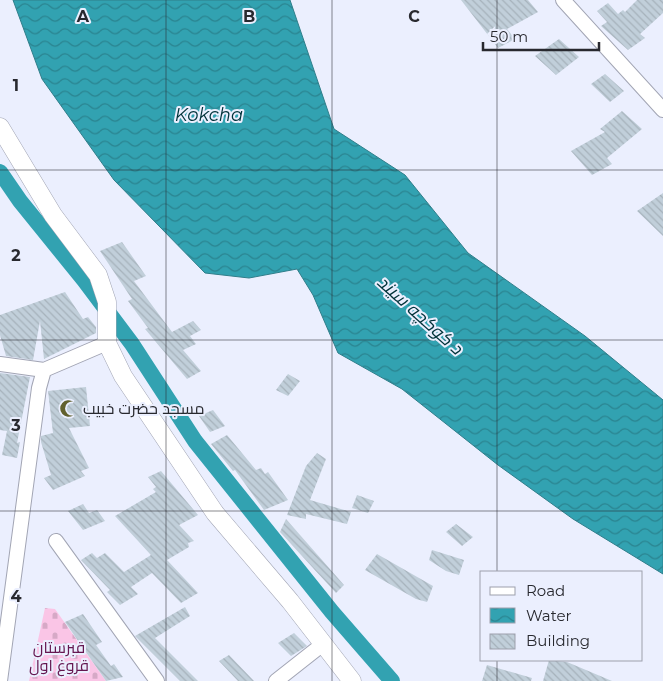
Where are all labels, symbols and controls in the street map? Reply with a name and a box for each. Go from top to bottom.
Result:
text: A [76,7,90,26]
text: B [243,7,255,26]
text: C [408,7,420,26]
scale bar [483,20,599,52]
text: 50 m [490,27,528,46]
text: 1 [13,76,19,95]
water label: Kokcha [175,104,243,126]
text: 2 [11,246,21,265]
water label: د کوکچه سیند [372,271,468,361]
mosque icon: مسجد حضرت خبیب [59,398,79,418]
place label: مسجد حضرت خبیب [83,399,204,418]
text: 3 [10,416,21,435]
legend [480,571,643,661]
text: Road [526,581,565,600]
text: 4 [10,587,22,606]
text: Water [526,606,572,625]
text: Building [526,631,590,650]
park label: قبرستان قروغ اول [29,638,89,677]

